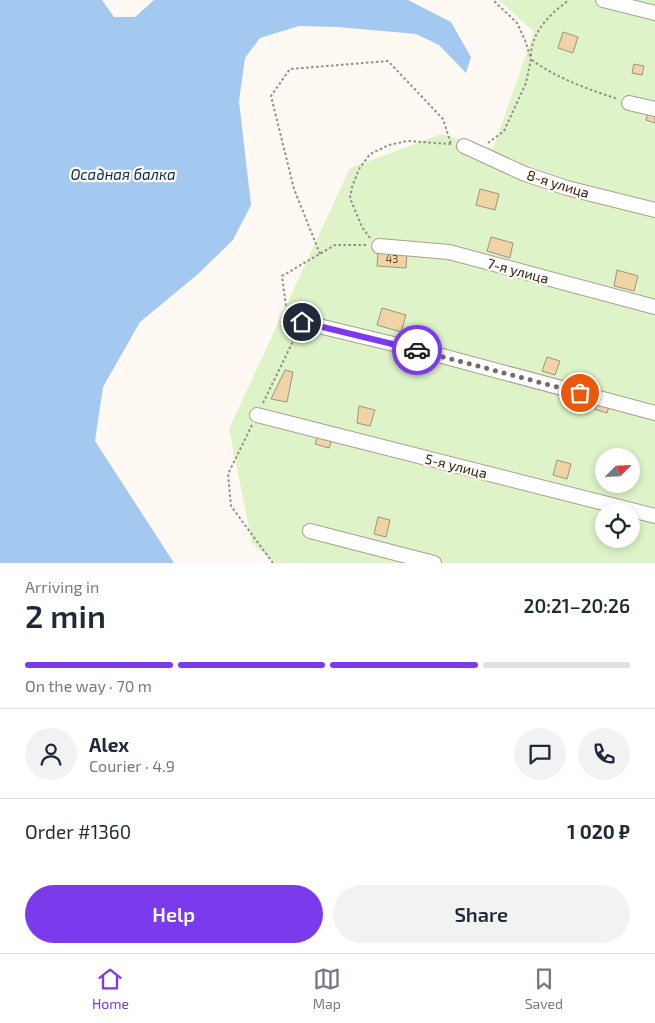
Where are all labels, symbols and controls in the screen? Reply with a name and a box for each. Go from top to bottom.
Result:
water label: Осадная балка [70,165,176,183]
street label: 8-я улица [525,166,592,201]
house number: 43 [386,252,398,265]
street label: 7-я улица [486,254,551,287]
pin [281,301,323,343]
icon: home [288,308,316,336]
courier [392,325,442,375]
icon: car [403,336,431,364]
pin [559,372,601,414]
icon: bag [566,379,594,407]
north arrow [595,448,640,492]
map controls [595,448,640,548]
street label: 5-я улица [423,450,489,481]
button: locate [595,503,640,548]
text: Arriving in [25,577,99,596]
text: 20:21–20:26 [524,594,630,617]
text: 2 min [25,596,106,634]
text: On the way · 70 m [25,676,152,695]
button: person [25,728,77,780]
button: chat [514,728,566,780]
button: phone [578,728,630,780]
text: Alex [89,733,129,756]
text: Courier · 4.9 [89,756,175,775]
text: Order #1360 [25,820,131,843]
text: 1 020 ₽ [567,820,630,843]
button: Help [25,885,323,943]
button: Share [333,885,630,943]
tab: Home [92,965,129,1012]
tab: Map [313,965,341,1012]
tab: Saved [525,965,563,1012]

